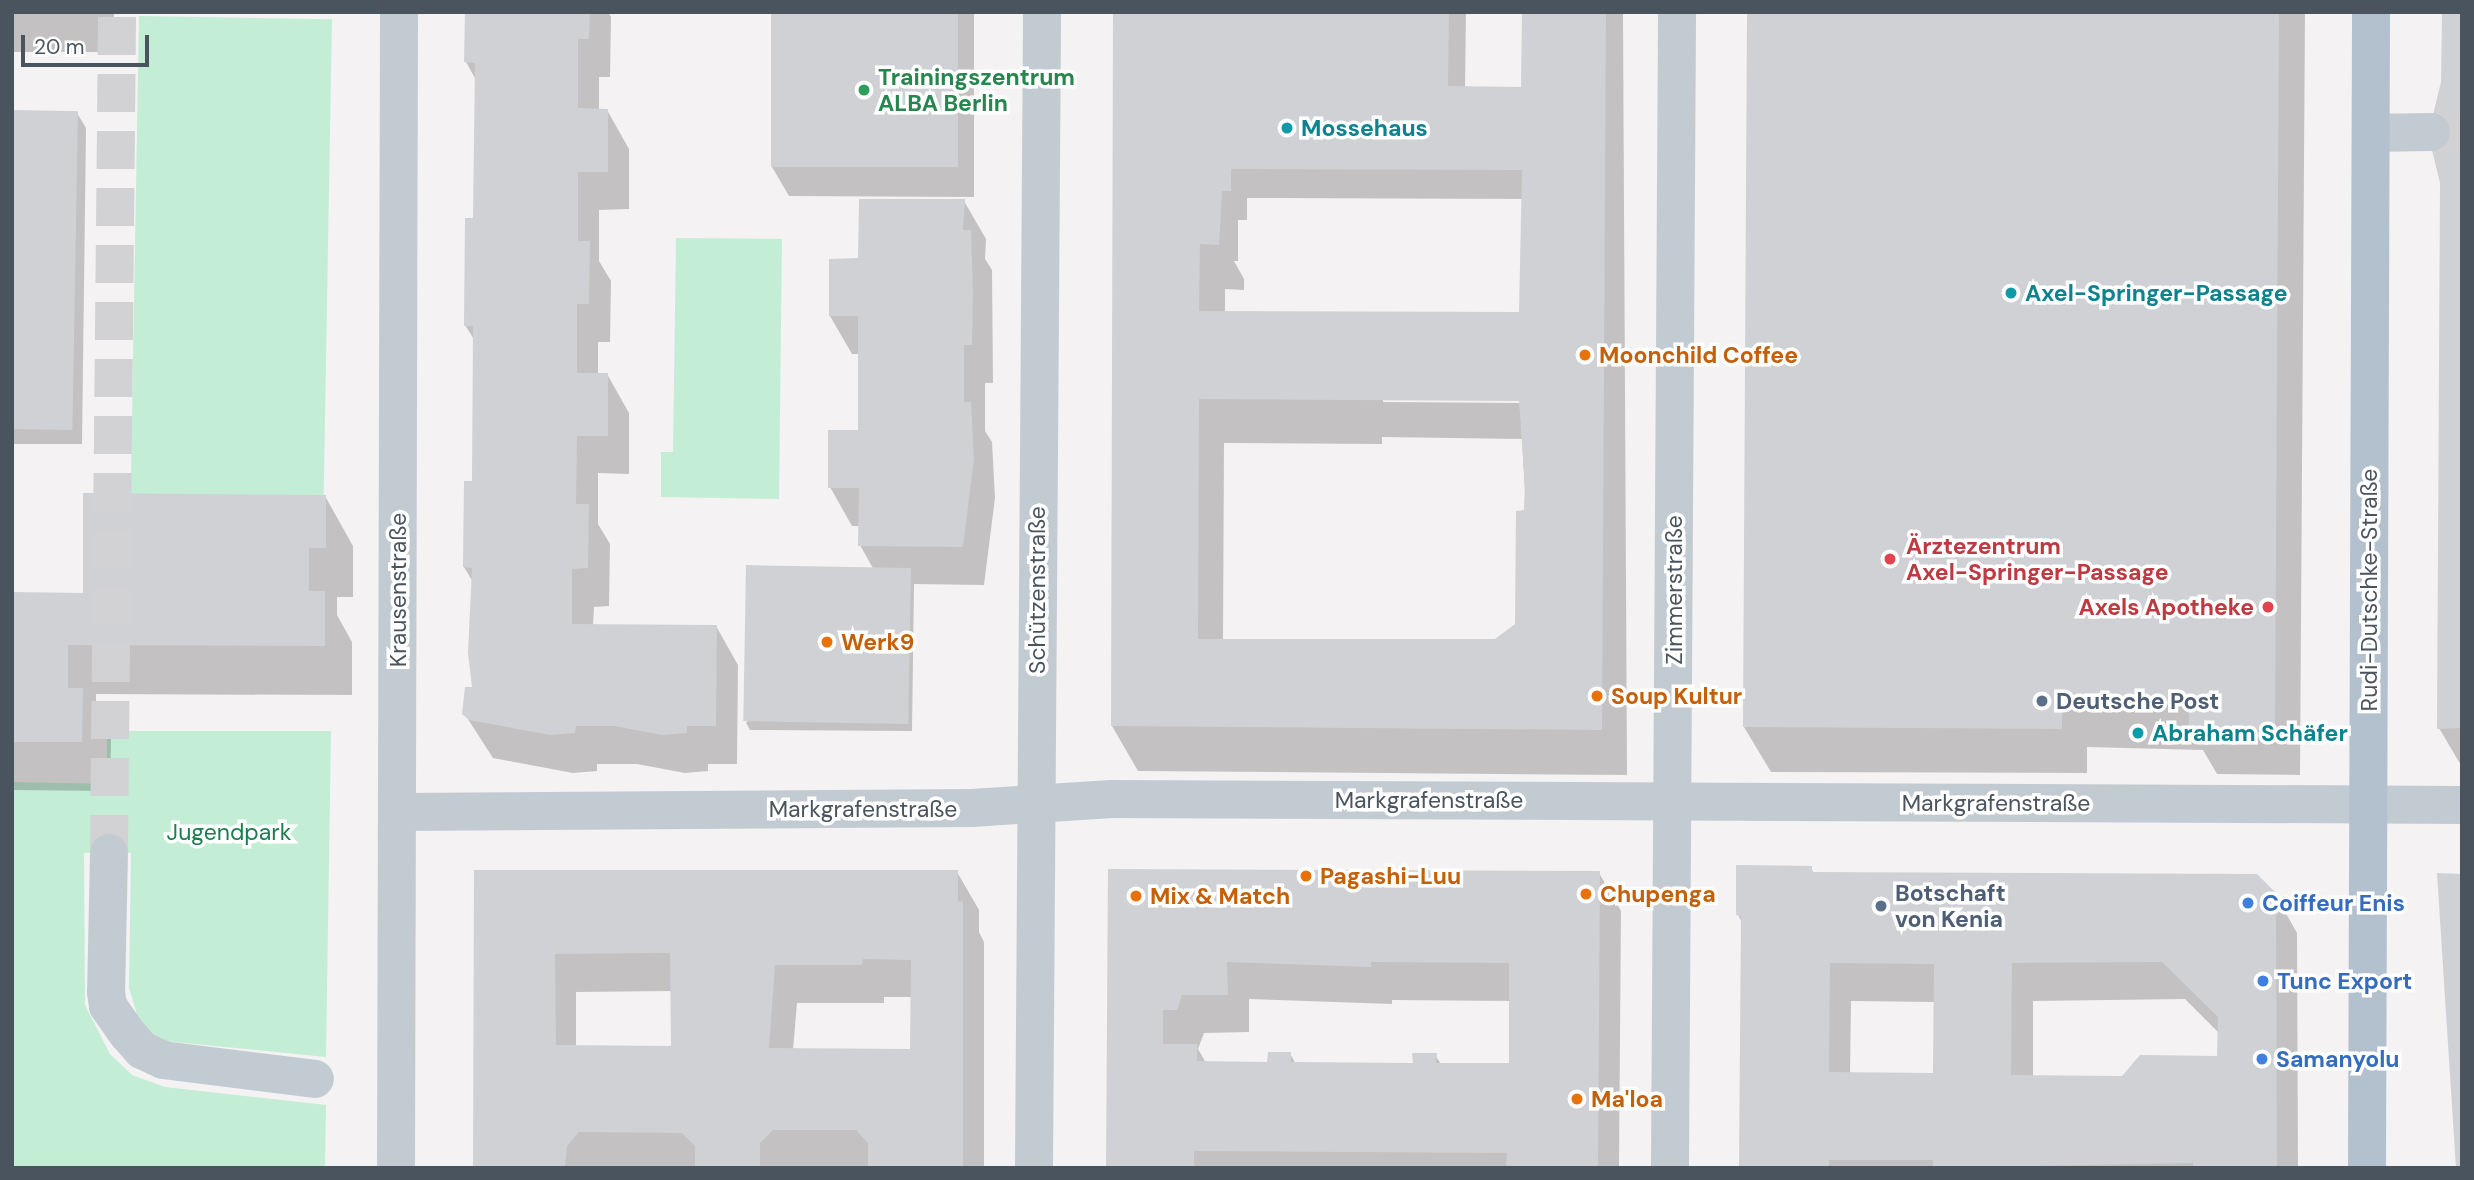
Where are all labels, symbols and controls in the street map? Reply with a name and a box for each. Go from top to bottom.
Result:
scale bar [24,21,152,65]
text: 20 m [34,33,85,61]
place label: Trainingszentrum ALBA Berlin [878,63,1075,117]
marker: Trainingszentrum ALBA Berlin [856,82,872,98]
place label: Mossehaus [1301,114,1428,142]
marker: Mossehaus [1279,120,1295,136]
place label: Axel-Springer-Passage [2025,279,2288,307]
marker: Axel-Springer-Passage [2003,285,2019,301]
place label: Moonchild Coffee [1599,341,1798,369]
marker: Moonchild Coffee [1577,347,1593,363]
street label: Rudi-Dutschke-Straße [2355,469,2383,711]
street label: Schützenstraße [1023,506,1051,674]
street label: Krausenstraße [384,513,412,667]
street label: Zimmerstraße [1660,515,1688,665]
place label: Ärztezentrum Axel-Springer-Passage [1906,532,2169,586]
marker: Ärztezentrum Axel-Springer-Passage [1880,549,1900,569]
place label: Axels Apotheke [2078,593,2254,621]
marker: Axels Apotheke [2260,599,2276,615]
place label: Werk9 [841,628,914,656]
marker: Werk9 [819,634,835,650]
place label: Soup Kultur [1611,682,1742,710]
place label: Deutsche Post [2056,687,2219,715]
marker: Soup Kultur [1589,688,1605,704]
marker: Deutsche Post [2034,693,2050,709]
place label: Abraham Schäfer [2152,719,2348,747]
marker: Abraham Schäfer [2130,725,2146,741]
street label: Markgrafenstraße [1335,786,1523,814]
street label: Markgrafenstraße [1902,789,2090,817]
street label: Markgrafenstraße [769,795,957,823]
park label: Jugendpark [167,818,291,846]
place label: Pagashi-Luu [1320,862,1461,890]
marker: Pagashi-Luu [1298,868,1314,884]
place label: Botschaft von Kenia [1895,879,2006,933]
place label: Chupenga [1600,880,1716,908]
place label: Mix & Match [1150,882,1290,910]
marker: Chupenga [1578,886,1594,902]
marker: Mix & Match [1128,888,1144,904]
place label: Coiffeur Enis [2262,889,2405,917]
marker: Coiffeur Enis [2240,895,2256,911]
marker: Botschaft von Kenia [1873,898,1889,914]
place label: Tunc Export [2277,967,2412,995]
marker: Tunc Export [2255,973,2271,989]
place label: Samanyolu [2276,1045,2400,1073]
marker: Samanyolu [2254,1051,2270,1067]
place label: Ma'loa [1591,1085,1663,1113]
marker: Ma'loa [1569,1091,1585,1107]

